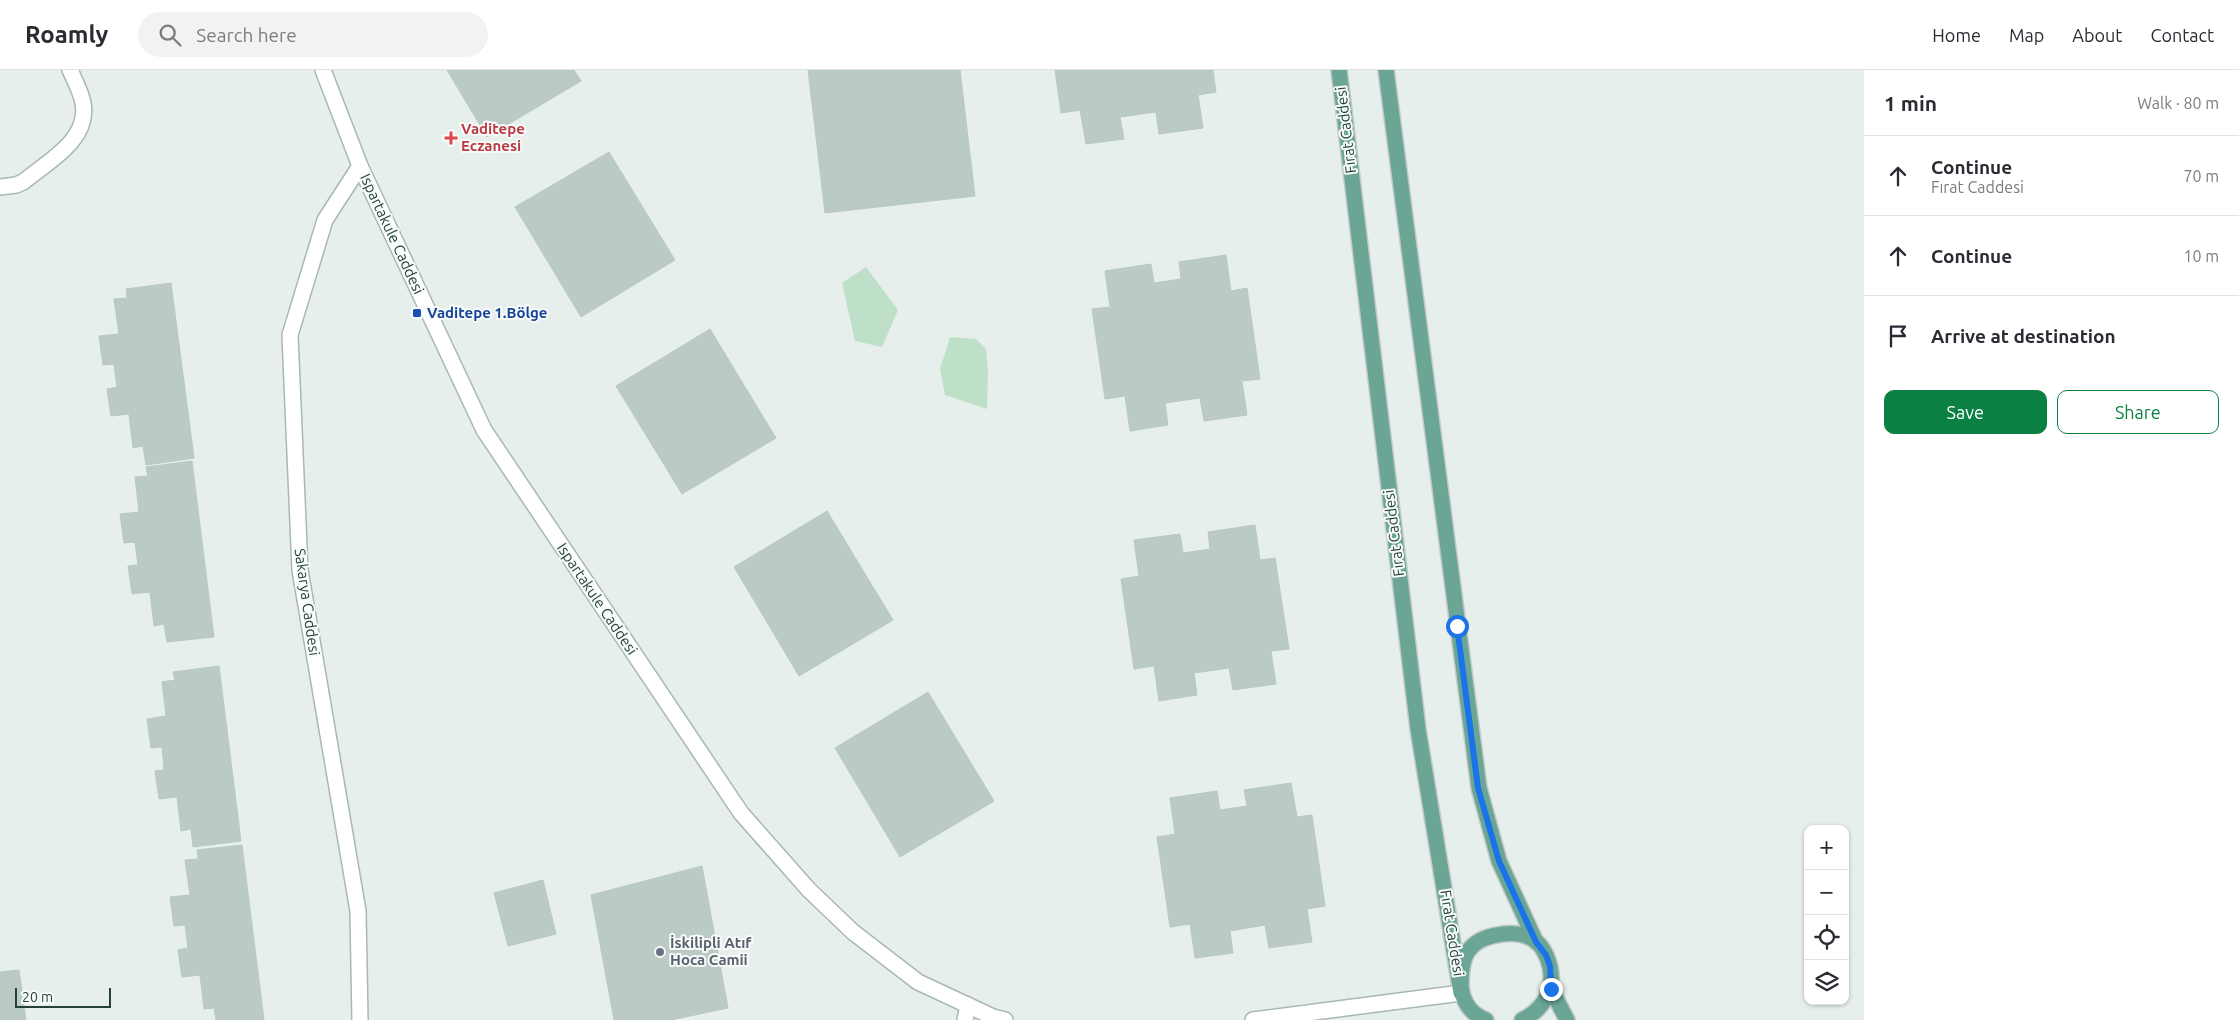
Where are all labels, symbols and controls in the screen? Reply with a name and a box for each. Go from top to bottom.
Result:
search box [138,12,488,57]
text: Roamly [25,21,108,48]
icon: search [156,21,184,49]
text: Search here [196,24,297,46]
text: Home [1932,25,1981,45]
text: Map [2009,25,2044,45]
text: About [2072,25,2122,45]
text: Contact [2150,25,2214,45]
street label: Fırat Caddesi [1332,86,1359,174]
text: 1 min [1884,91,1937,115]
text: Walk · 80 m [2137,94,2219,112]
place label: Vaditepe Eczanesi [461,120,525,154]
marker: Vaditepe Eczanesi [445,132,457,144]
text: Continue [1931,156,2012,178]
icon: ahead [1884,162,1912,190]
text: 70 m [2183,167,2219,185]
street label: Ispartakule Caddesi [357,171,428,297]
text: Fırat Caddesi [1931,178,2024,196]
icon: ahead [1884,242,1912,270]
text: Continue [1931,245,2012,267]
text: 10 m [2183,247,2219,265]
place label: Vaditepe 1.Bölge [427,304,547,321]
marker: Vaditepe 1.Bölge [411,307,423,319]
icon: arrive [1884,322,1912,350]
text: Arrive at destination [1931,325,2116,347]
button: Save [1884,390,2047,434]
button: Share [2057,390,2219,434]
street label: Fırat Caddesi [1380,489,1407,577]
street label: Ispartakule Caddesi [554,540,641,658]
street label: Sakarya Caddesi [292,547,323,657]
route start [1446,615,1469,638]
map controls [1804,825,1849,1005]
button: + [1804,825,1849,870]
button: − [1804,870,1849,915]
street label: Fırat Caddesi [1437,889,1468,977]
button: locate [1804,915,1849,960]
place label: İskilipli Atıf Hoca Camii [670,934,752,968]
marker: İskilipli Atıf Hoca Camii [654,946,666,958]
button: layers [1804,960,1849,1005]
route end [1540,978,1563,1001]
scale bar [15,985,111,1008]
text: 20 m [22,989,53,1005]

